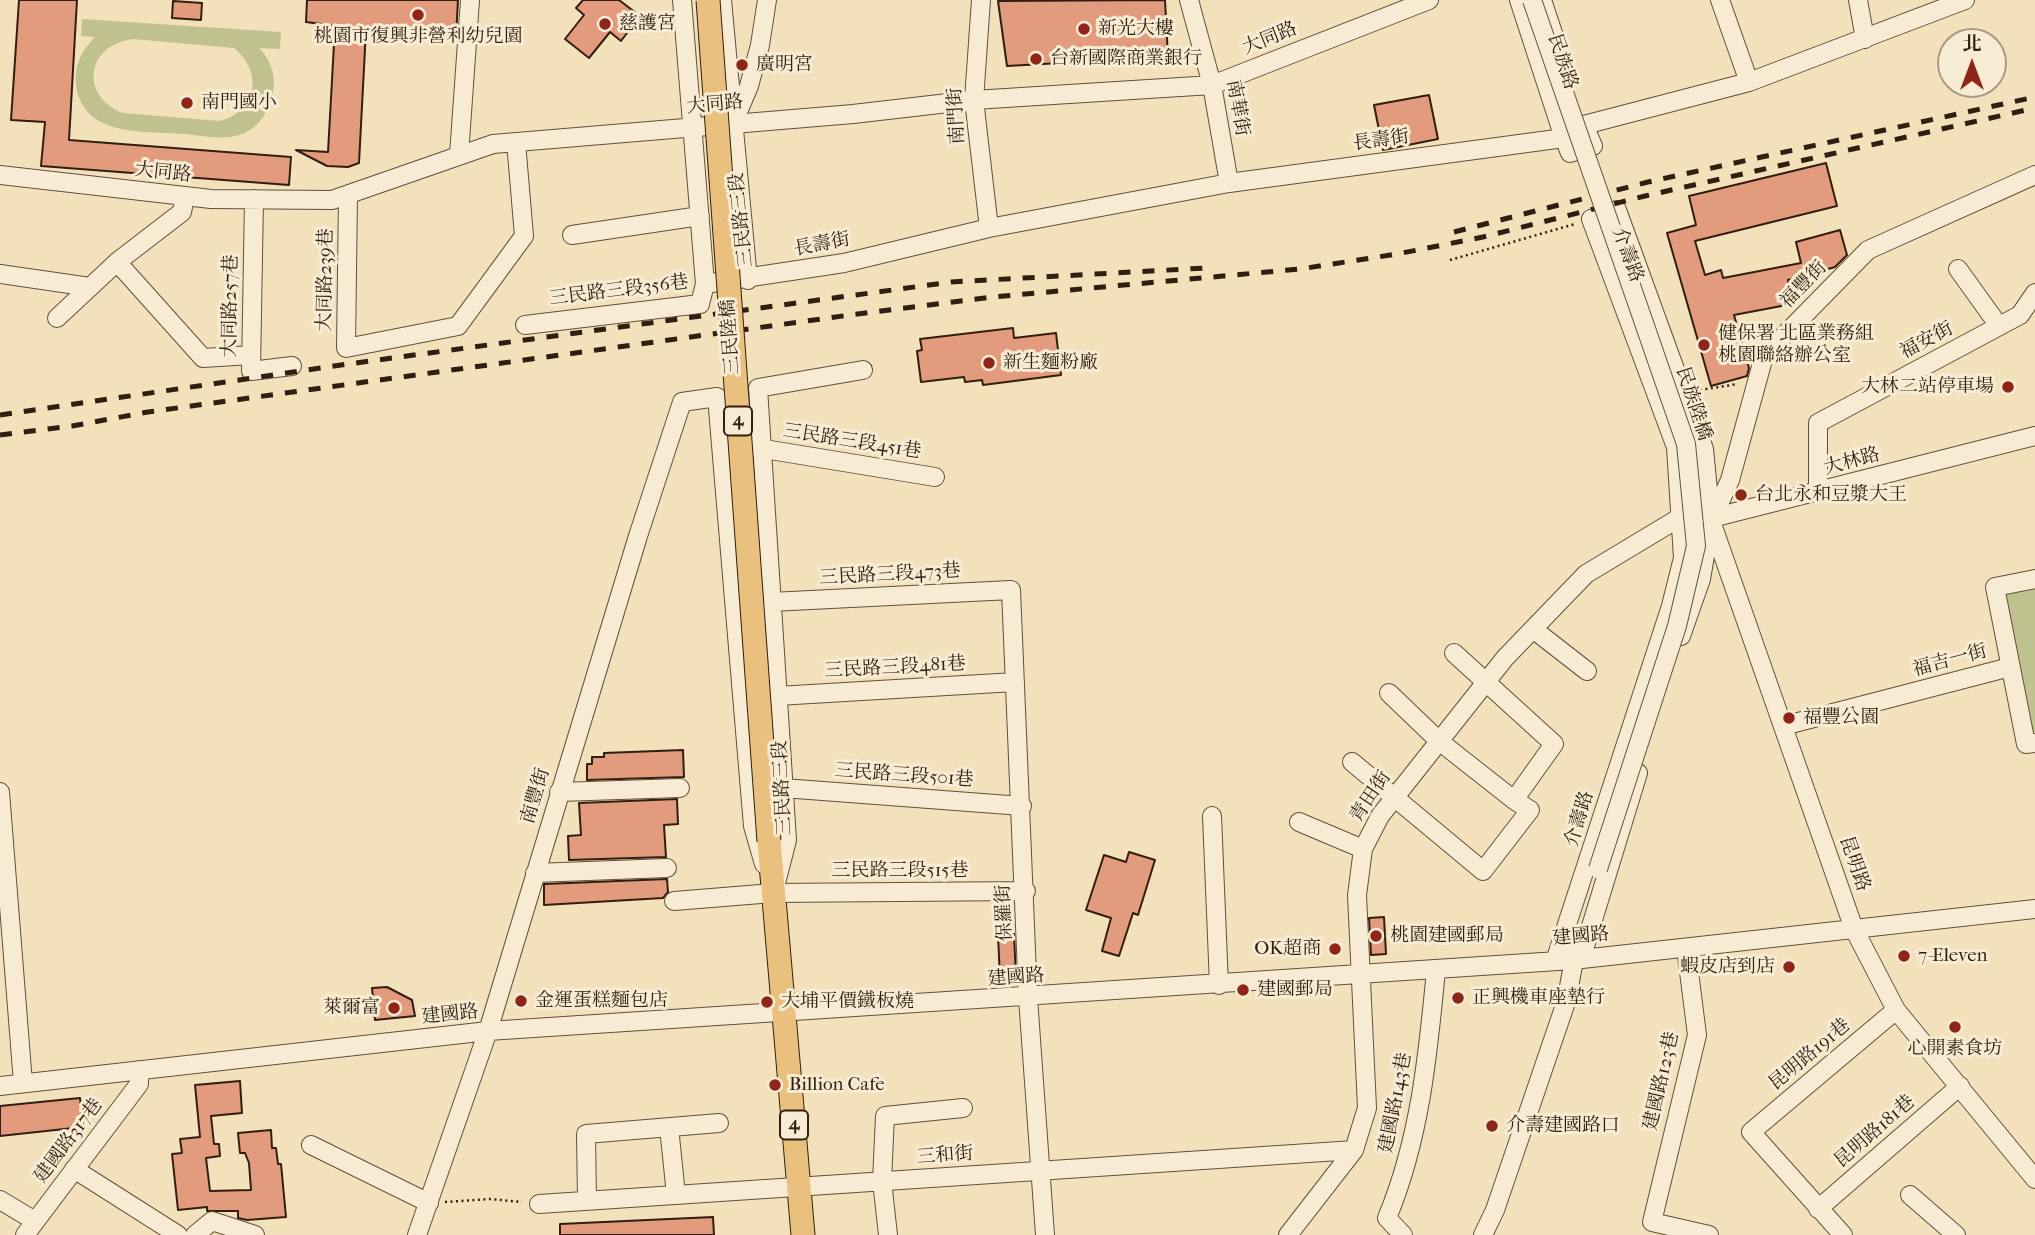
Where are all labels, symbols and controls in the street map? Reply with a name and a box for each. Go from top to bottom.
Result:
marker: 桃園市復興非營利幼兒園 [410,7,426,23]
place label: 慈護宮 [619,13,676,35]
marker: 慈護宮 [597,16,613,32]
place label: 新光大樓 [1098,18,1174,40]
street label: 大同路 [1239,18,1301,60]
marker: 新光大樓 [1076,21,1092,37]
place label: 桃園市復興非營利幼兒園 [314,26,522,48]
north arrow [1937,28,2007,98]
street label: 民族路 [1542,31,1582,93]
text: 北 [1962,33,1982,55]
place label: 台新國際商業銀行 [1050,48,1202,70]
marker: 台新國際商業銀行 [1028,51,1044,67]
place label: 廣明宮 [756,54,813,76]
marker: 廣明宮 [734,57,750,73]
street label: 南華街 [1221,78,1253,138]
street label: 南門街 [944,87,970,145]
street label: 大同路 [686,91,744,119]
place label: 南門國小 [201,92,277,114]
marker: 南門國小 [179,95,195,111]
street label: 長壽街 [1351,126,1411,156]
street label: 大同路 [133,159,193,187]
street label: 三民路三段 [726,172,758,268]
street label: 介壽路 [1607,224,1647,286]
street label: 大同路239巷 [314,228,338,332]
street label: 長壽街 [792,228,852,262]
street label: 大同路257巷 [219,254,243,358]
street label: 福豐街 [1776,257,1832,313]
street label: 三民路三段356巷 [548,271,690,311]
street label: 三民陸橋 [717,298,745,376]
street label: 福安街 [1896,318,1958,364]
place label: 健保署 北區業務組 桃園聯絡辦公室 [1718,323,1874,367]
marker: 健保署 北區業務組 桃園聯絡辦公室 [1696,337,1712,353]
place label: 新生麵粉廠 [1003,352,1098,374]
marker: 新生麵粉廠 [981,355,997,371]
street label: 民族陸橋 [1670,364,1716,444]
place label: 大林二站停車場 [1861,376,1994,398]
marker: 大林二站停車場 [2000,379,2016,395]
road number: 4 [724,407,752,436]
street label: 三民路三段451巷 [781,420,923,464]
street label: 大林路 [1822,444,1882,480]
place label: 台北永和豆漿大王 [1755,484,1907,506]
marker: 台北永和豆漿大王 [1733,487,1749,503]
street label: 三民路三段473巷 [819,560,961,590]
street label: 福吉一街 [1910,640,1990,682]
street label: 三民路三段481巷 [824,653,966,683]
place label: 福豐公園 [1803,707,1879,729]
marker: 福豐公園 [1781,710,1797,726]
street label: 三民路三段 [769,740,797,836]
street label: 三民路三段501巷 [834,760,974,792]
street label: 南豐街 [517,765,555,827]
street label: 青田街 [1346,767,1396,827]
street label: 介壽路 [1561,788,1599,850]
street label: 昆明路 [1834,833,1874,895]
street label: 三民路三段515巷 [831,860,969,882]
street label: 保羅街 [993,884,1017,942]
street label: 建國路 [1552,923,1610,951]
place label: 桃園建國郵局 [1390,925,1504,947]
marker: 桃園建國郵局 [1368,928,1384,944]
place label: OK超商 [1254,938,1321,960]
marker: OK超商 [1327,941,1343,957]
place label: 7-Eleven [1918,945,1988,967]
marker: 7-Eleven [1896,948,1912,964]
place label: 蝦皮店到店 [1680,956,1775,978]
marker: 蝦皮店到店 [1781,959,1797,975]
street label: 建國路 [987,965,1045,991]
place label: 建國郵局 [1257,979,1333,1001]
marker: 建國郵局 [1235,982,1251,998]
place label: 正興機車座墊行 [1472,987,1605,1009]
place label: 金運蛋糕麵包店 [535,990,668,1012]
marker: 正興機車座墊行 [1450,990,1466,1006]
place label: 大埔平價鐵板燒 [781,991,914,1013]
marker: 金運蛋糕麵包店 [513,993,529,1009]
marker: 大埔平價鐵板燒 [759,994,775,1010]
place label: 萊爾富 [323,997,380,1019]
marker: 萊爾富 [386,1000,402,1016]
street label: 建國路 [420,1001,480,1029]
street label: 昆明路191巷 [1765,1014,1855,1096]
marker: 心開素食坊 [1947,1019,1963,1035]
street label: 建國路123巷 [1640,1030,1684,1132]
place label: 心開素食坊 [1908,1038,2002,1060]
street label: 建國路143巷 [1375,1051,1417,1155]
place label: Billion Cafe [789,1074,885,1096]
marker: Billion Cafe [767,1077,783,1093]
street label: 昆明路181巷 [1830,1091,1920,1173]
street label: 建國路317巷 [30,1094,108,1188]
road number: 4 [780,1110,808,1140]
place label: 介壽建國路口 [1506,1115,1620,1137]
marker: 介壽建國路口 [1484,1118,1500,1134]
street label: 三和街 [916,1143,974,1169]

